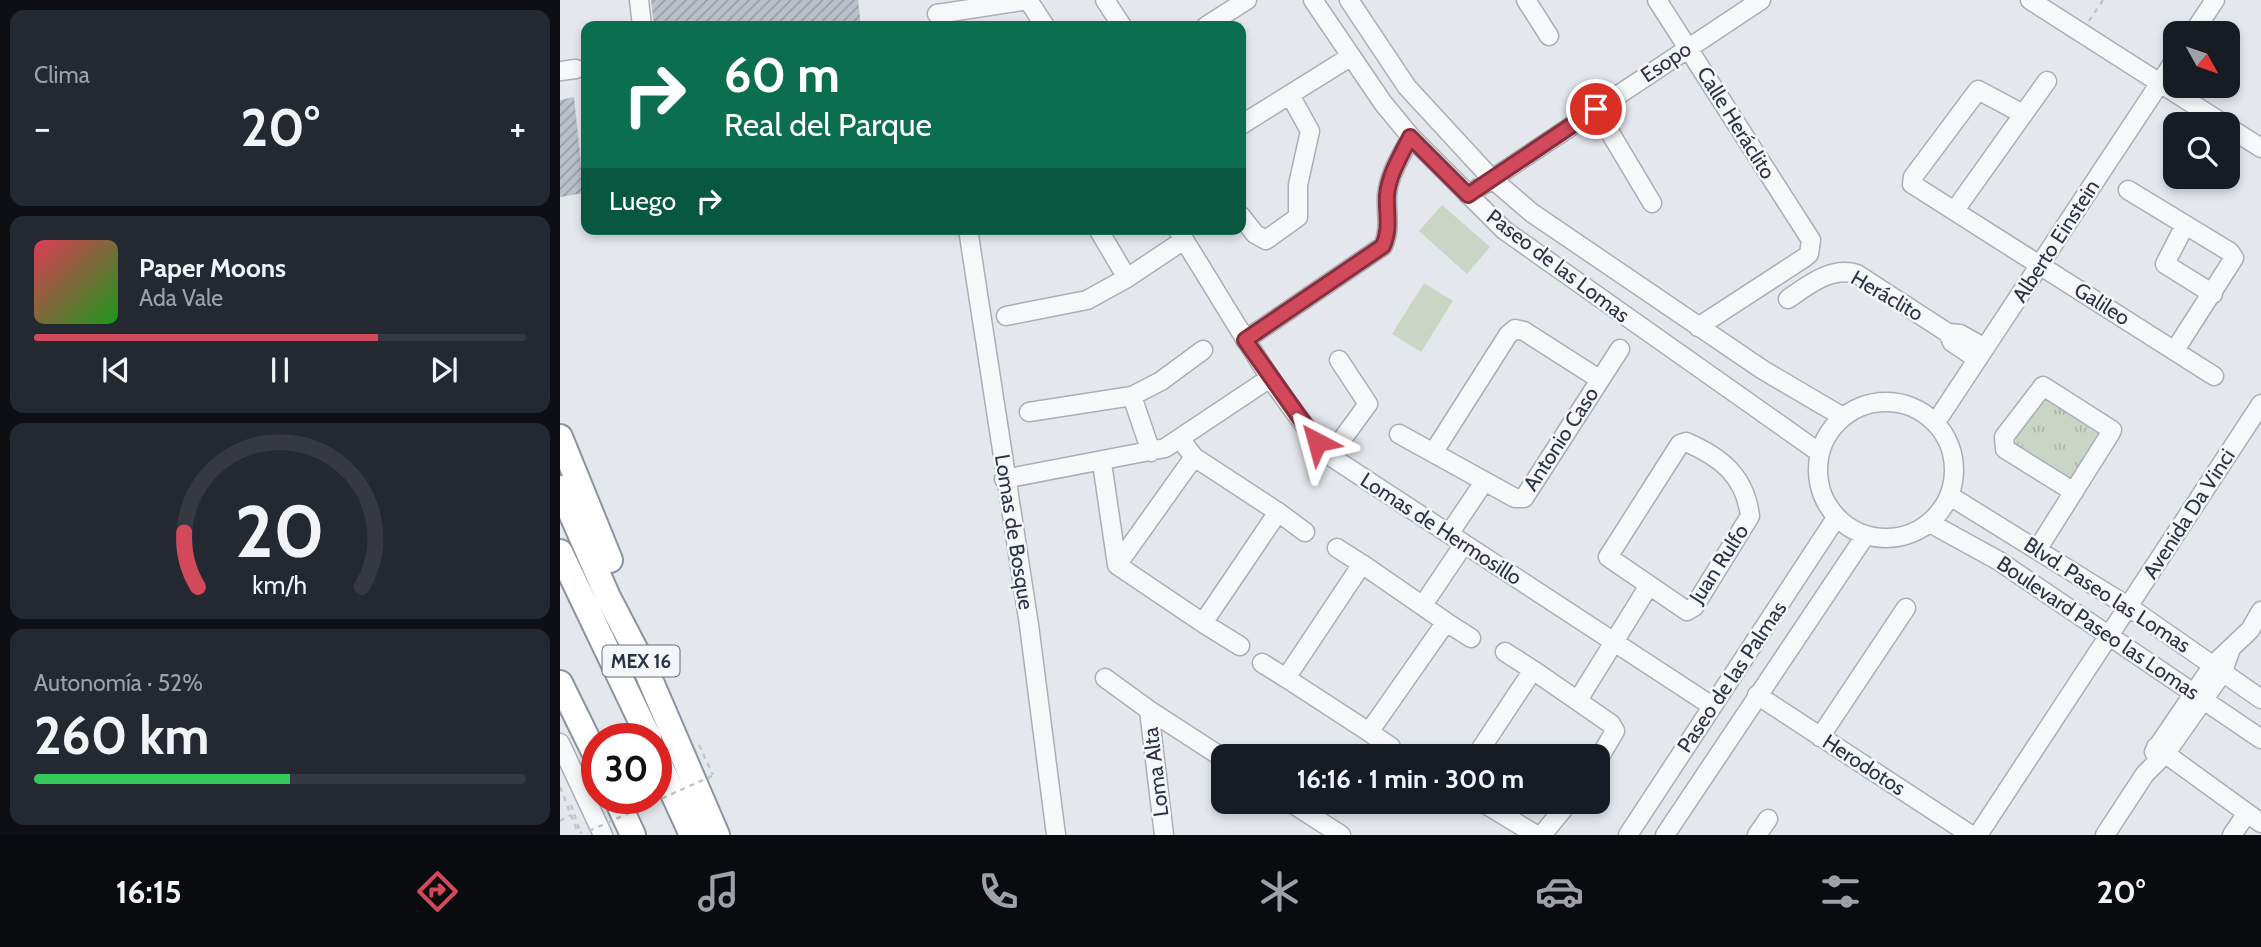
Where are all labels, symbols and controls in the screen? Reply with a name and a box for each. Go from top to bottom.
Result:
north arrow [2163,21,2240,98]
map controls [2163,21,2240,189]
street label: Esopo [1636,36,1696,87]
text: 60 m [724,45,840,104]
icon: right [609,49,700,140]
text: Clima [34,61,90,89]
street label: Calle Heráclito [1692,62,1781,183]
pin [1566,79,1626,139]
icon: arrive [1577,90,1615,128]
text: 20° [240,96,320,159]
text: − [34,104,51,151]
text: + [509,104,526,151]
text: Real del Parque [724,105,932,144]
button: search [2163,112,2240,189]
street label: Alberto Einstein [2007,175,2104,307]
icon: right [690,182,728,220]
text: Luego [609,185,676,217]
street label: Paseo de las Lomas [1482,204,1635,328]
text: Paper Moons [139,252,286,284]
street label: Heráclito [1847,265,1928,326]
street label: Galileo [2070,277,2135,330]
text: Ada Vale [139,284,223,312]
icon: previous [97,351,135,389]
icon: pause [261,351,299,389]
icon: next [425,351,463,389]
street label: Antonio Caso [1518,382,1603,495]
position arrow [1280,405,1354,479]
street label: Avenida Da Vinci [2137,444,2240,583]
street label: Lomas de Bosque [990,452,1039,612]
street label: Lomas de Hermosillo [1356,467,1527,590]
text: 20 [235,487,325,575]
street label: Juan Rulfo [1683,519,1753,609]
street label: Blvd. Paseo las Lomas [2019,532,2195,658]
street label: Boulevard Paseo las Lomas [1992,550,2204,705]
text: km/h [253,569,307,599]
street label: Paseo de las Palmas [1672,596,1792,757]
road number: MEX 16 [602,646,679,676]
text: Autonomía · 52% [34,669,203,697]
text: 260 km [34,704,210,767]
speed limit sign: 30 [581,723,672,814]
street label: Loma Alta [1138,726,1173,818]
street label: Herodotos [1818,729,1911,801]
text: 16:16 · 1 min · 300 m [1297,763,1524,795]
icon: directions [413,867,462,916]
icon: music [694,867,743,916]
icon: phone [974,867,1023,916]
icon: climate [1255,867,1304,916]
icon: car [1535,867,1584,916]
icon: filters [1816,867,1865,916]
text: 16:15 [116,872,182,911]
text: 20° [2096,872,2145,911]

